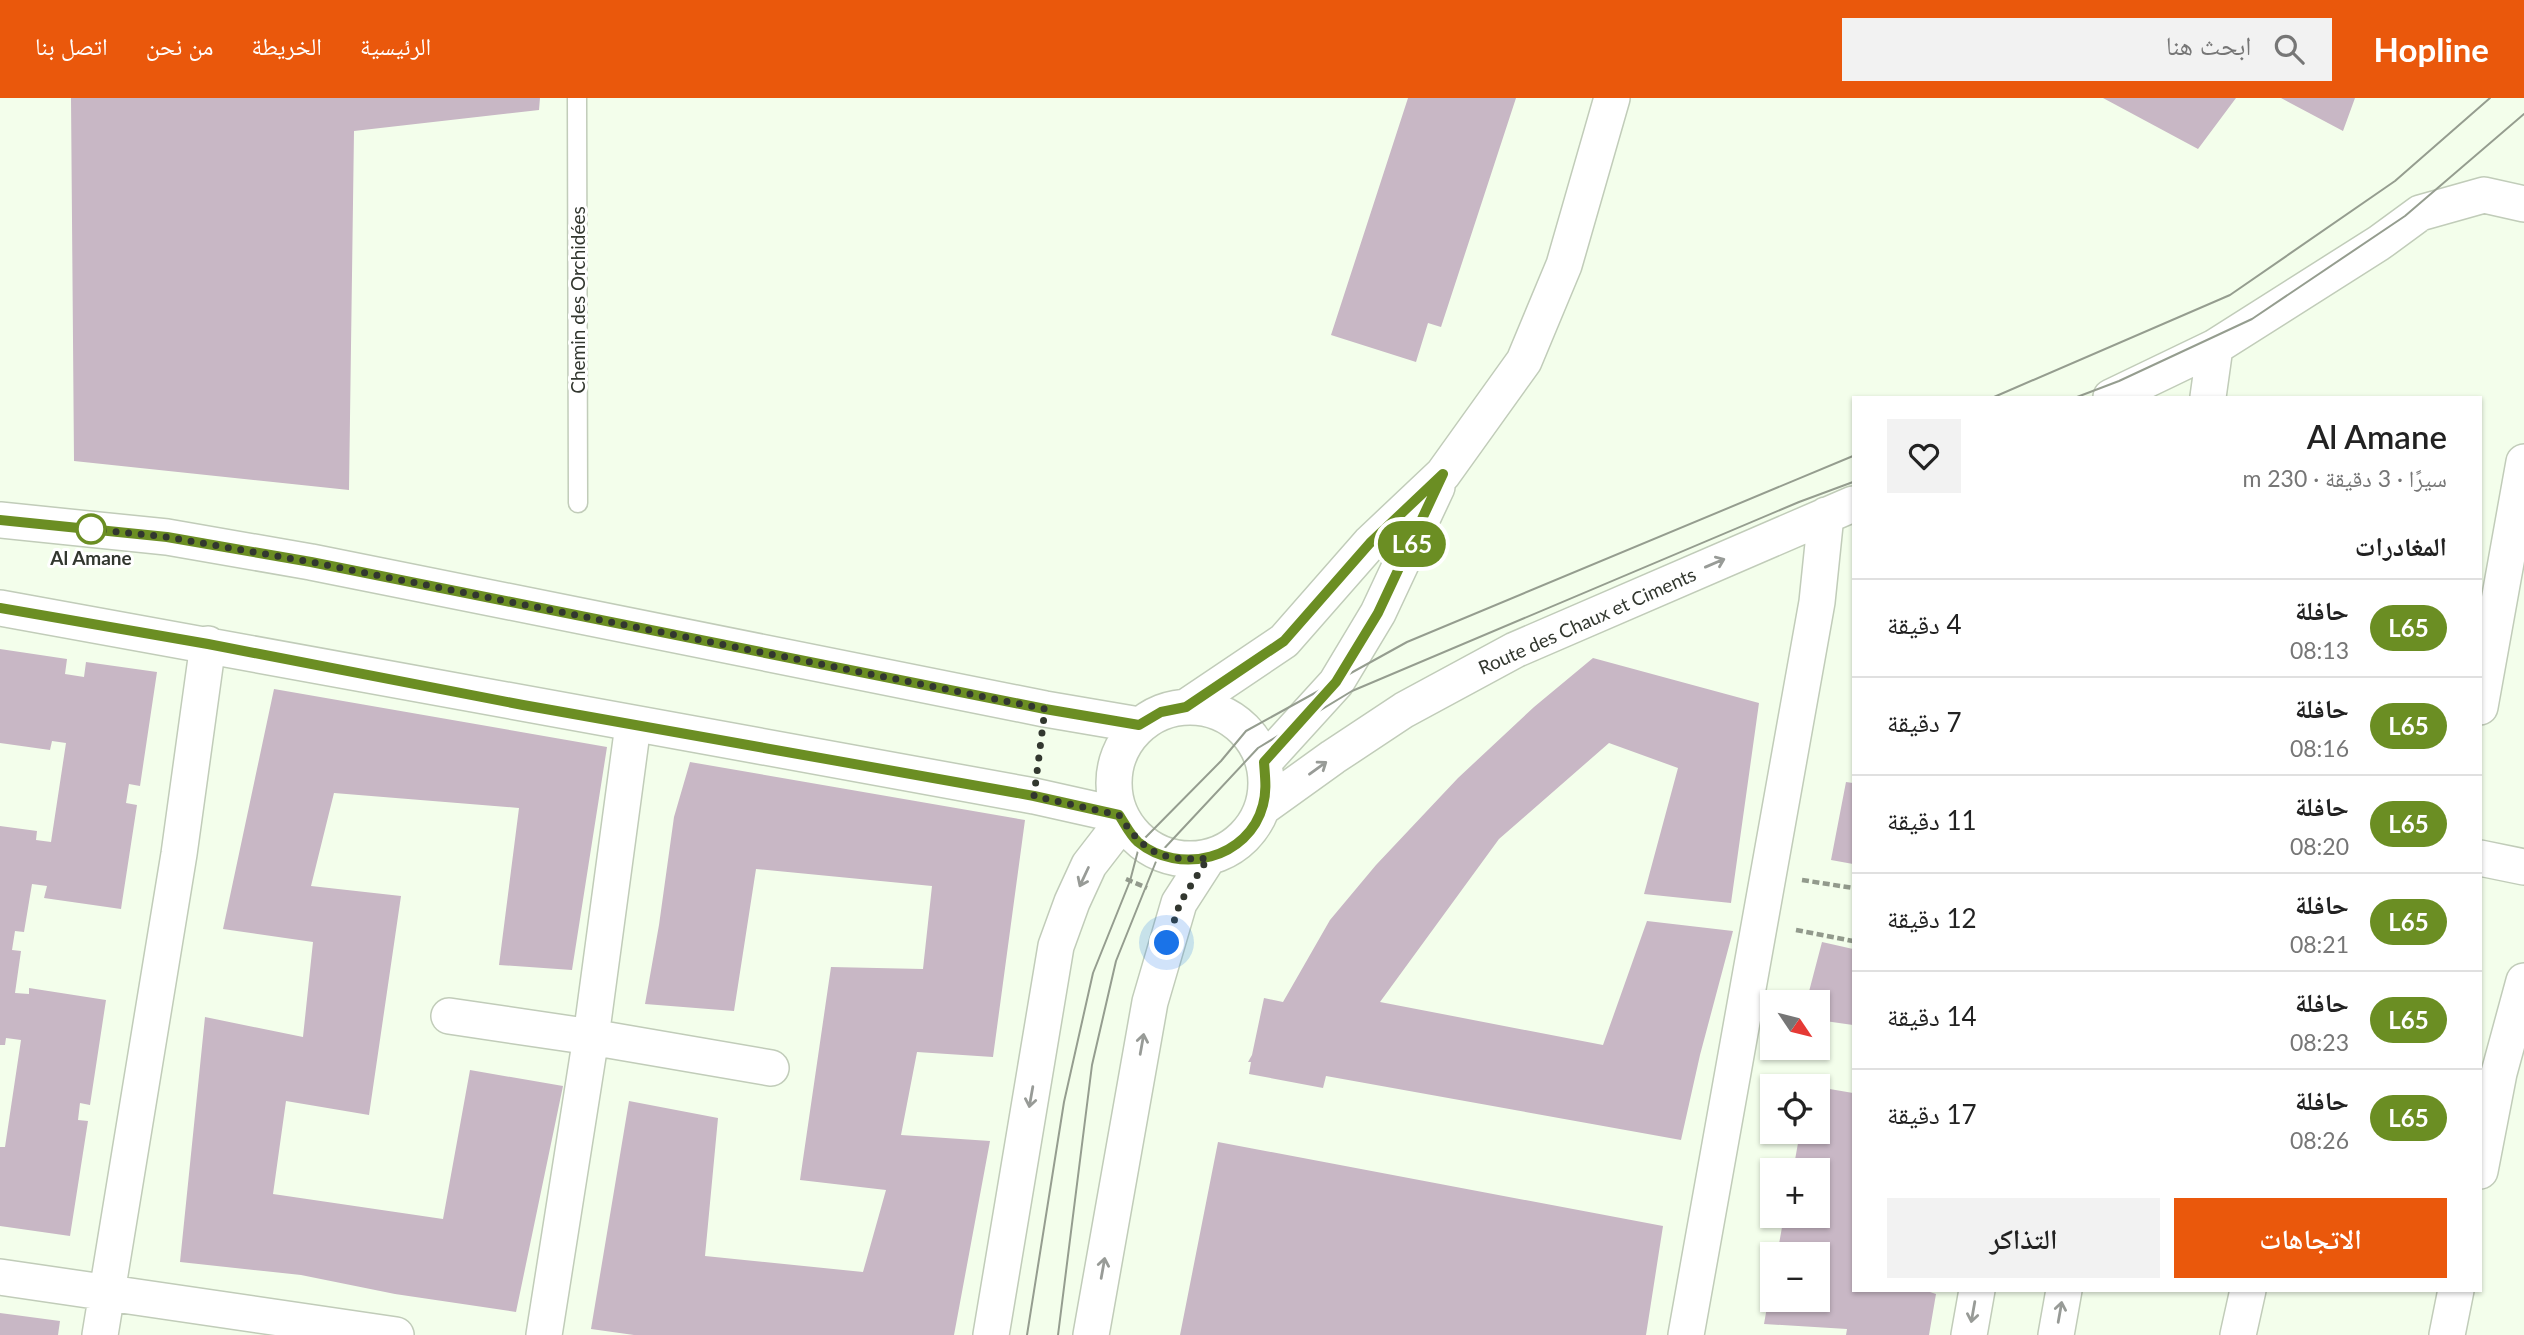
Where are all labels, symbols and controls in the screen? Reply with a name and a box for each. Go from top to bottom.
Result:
search box [1842,18,2332,81]
text: ابحث هنا [2166,29,2252,61]
text: Hopline [2374,29,2489,69]
icon: search [2270,30,2308,68]
text: اتصل بنا [35,31,108,60]
text: من نحن [146,31,213,60]
text: الخريطة [251,31,322,60]
text: الرئيسية [360,31,431,60]
street label: Chemin des Orchidées [566,206,589,394]
text: Al Amane [2307,416,2447,456]
button: heart [1887,419,1961,493]
text: سيرًا · 3 دقيقة · 230 m [2242,464,2447,492]
marker: Al Amane [76,514,106,544]
line badge: L65 [1372,521,1452,567]
text: L65 [1392,529,1432,558]
text: المغادرات [2355,530,2447,562]
place label: Al Amane [49,546,132,569]
one-way arrow [1704,556,1725,569]
street label: Route des Chaux et Ciments [1474,562,1699,679]
text: حافلة [2295,594,2349,626]
text: 4 دقيقة [1887,608,1962,640]
text: L65 [2388,613,2429,642]
text: 08:13 [2290,636,2349,664]
text: حافلة [2295,692,2349,724]
text: 7 دقيقة [1887,706,1962,738]
text: L65 [2388,711,2429,740]
text: 08:16 [2290,734,2349,762]
one-way arrow [1308,761,1327,775]
text: حافلة [2295,790,2349,822]
text: 11 دقيقة [1887,804,1977,836]
text: L65 [2388,809,2429,838]
text: 08:20 [2290,832,2349,860]
one-way arrow [1077,866,1090,887]
text: حافلة [2295,888,2349,920]
text: 12 دقيقة [1887,902,1977,934]
text: L65 [2388,907,2429,936]
your location [1149,925,1184,960]
text: 08:21 [2290,930,2349,958]
text: حافلة [2295,986,2349,1018]
north arrow [1760,990,1830,1060]
map controls [1760,990,1830,1312]
text: 14 دقيقة [1887,1000,1977,1032]
text: L65 [2388,1005,2429,1034]
text: 08:23 [2290,1028,2349,1056]
one-way arrow [1136,1033,1150,1056]
button: locate [1760,1074,1830,1144]
text: حافلة [2295,1084,2349,1116]
one-way arrow [1024,1085,1037,1108]
text: 17 دقيقة [1887,1098,1977,1130]
text: L65 [2388,1103,2429,1132]
text: 08:26 [2290,1126,2349,1154]
button: + [1760,1158,1830,1228]
button: التذاكر [1887,1198,2160,1278]
button: الاتجاهات [2174,1198,2447,1278]
button: − [1760,1242,1830,1312]
one-way arrow [1097,1257,1110,1280]
one-way arrow [1966,1300,1979,1323]
one-way arrow [2054,1301,2067,1324]

